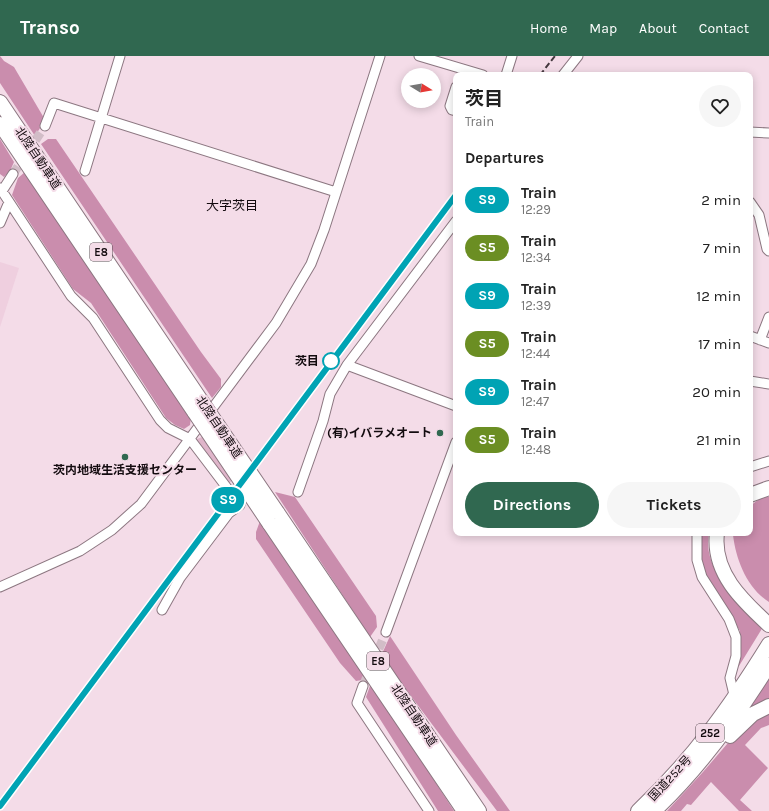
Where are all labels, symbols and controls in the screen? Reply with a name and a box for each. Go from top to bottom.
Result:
text: Transo [20,17,80,39]
text: Home [530,20,567,37]
text: Map [589,20,617,37]
text: About [639,20,677,37]
text: Contact [699,20,749,37]
north arrow [401,68,441,108]
map controls [401,68,441,108]
button: heart [699,85,741,127]
text: 茨目 [465,88,503,110]
text: Train [465,114,494,129]
street label: 北陸自動車道 [12,124,64,192]
text: Departures [465,149,544,167]
text: Train [521,184,557,202]
text: S9 [478,191,496,208]
text: 2 min [701,191,741,209]
district label: 大字茨目 [206,198,258,213]
text: 12:29 [521,202,551,217]
text: Train [521,232,557,250]
text: S5 [478,239,496,256]
text: 7 min [703,239,741,257]
road number: E8 [90,243,112,261]
text: 12:34 [521,250,551,265]
text: Train [521,280,557,298]
text: S9 [478,287,496,304]
text: 12 min [696,287,741,305]
text: 12:39 [521,298,551,313]
text: Train [521,328,557,346]
text: S5 [478,335,496,352]
text: 17 min [698,335,741,353]
text: 12:44 [521,346,550,361]
marker: 茨目 [322,352,340,370]
place label: 茨目 [295,354,319,368]
text: Train [521,376,557,394]
text: S9 [478,383,496,400]
text: 20 min [692,383,741,401]
street label: 北陸自動車道 [193,393,245,461]
text: 12:47 [521,394,549,409]
text: Train [521,424,557,442]
place label: (有)イバラメオート [327,426,432,440]
marker: (有)イバラメオート [435,428,445,438]
text: S5 [478,431,496,448]
text: 21 min [696,431,741,449]
text: 12:48 [521,442,551,457]
marker: 茨内地域生活支援センター [120,452,130,462]
place label: 茨内地域生活支援センター [53,463,197,477]
button: Directions [465,482,599,528]
button: Tickets [607,482,741,528]
line badge: S9 [210,487,246,513]
text: S9 [219,491,237,508]
road number: E8 [367,652,389,670]
street label: 北陸自動車道 [388,681,440,749]
road number: 252 [696,724,724,742]
street label: 国道252号 [646,752,694,804]

